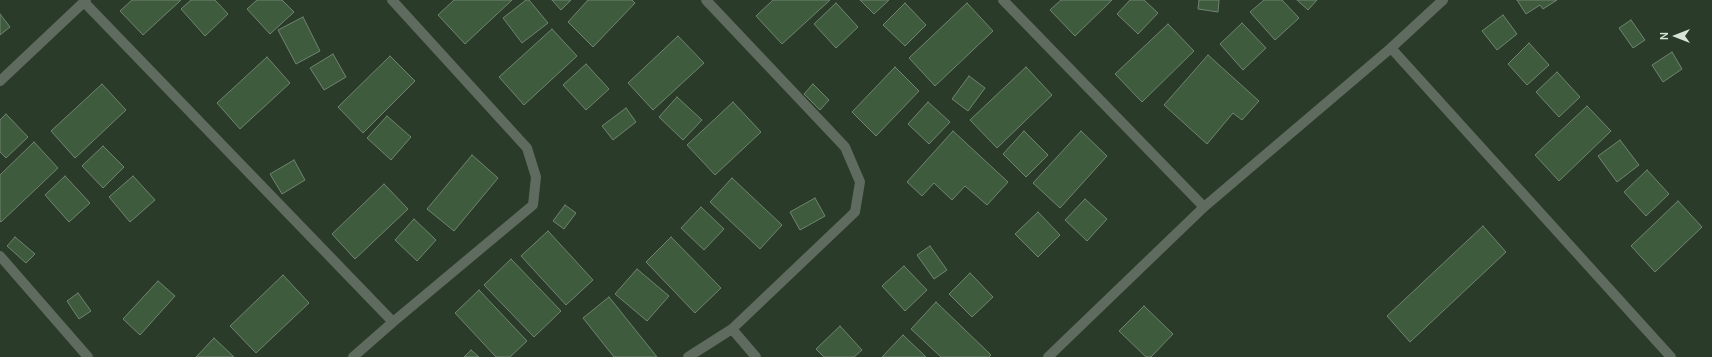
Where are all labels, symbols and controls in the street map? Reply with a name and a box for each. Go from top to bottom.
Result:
north arrow [1656,16,1696,56]
text: N [1656,32,1671,40]

